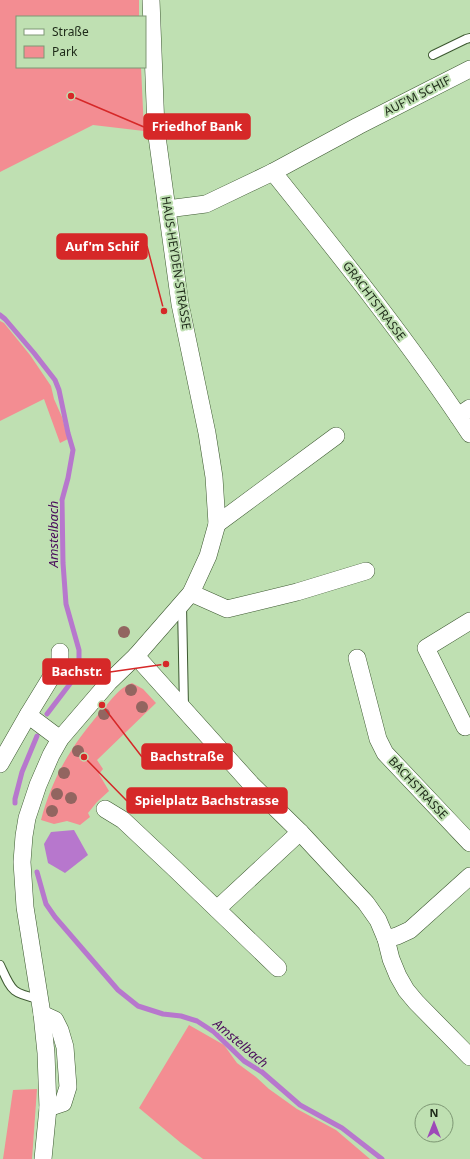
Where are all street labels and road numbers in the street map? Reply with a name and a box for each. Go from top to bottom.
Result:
street label: AUF'M SCHIF [381,71,453,120]
street label: HAUS-HEYDEN-STRASSE [158,195,195,331]
street label: GRACHTSTRASSE [339,258,410,344]
street label: BACHSTRASSE [385,753,452,823]

